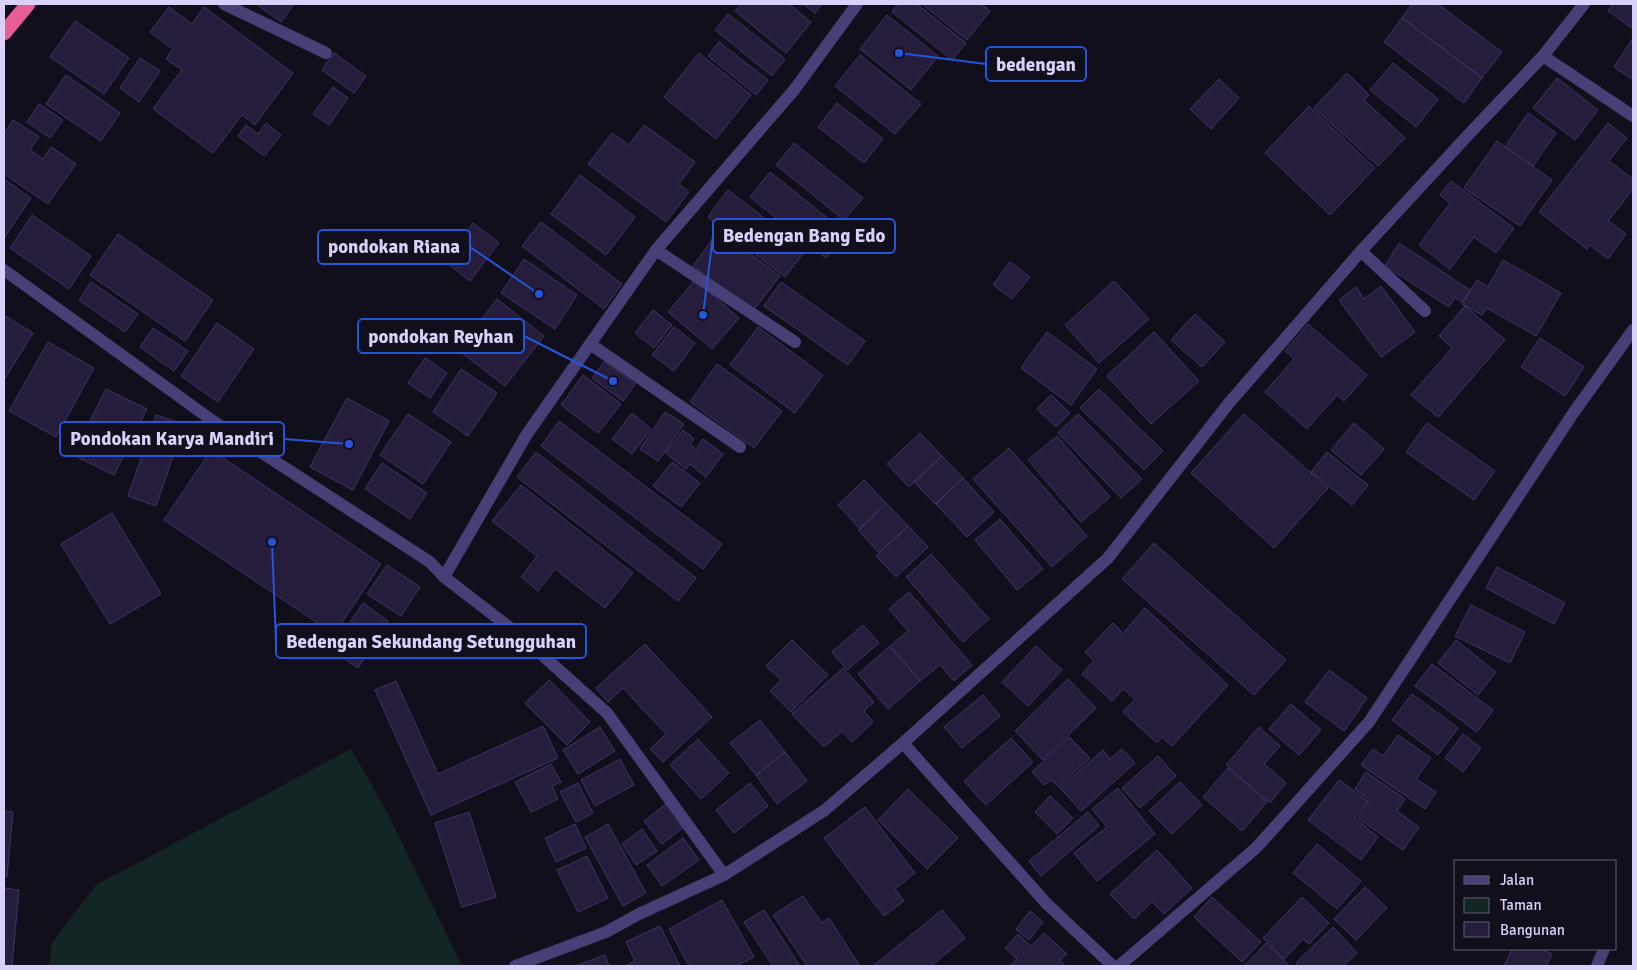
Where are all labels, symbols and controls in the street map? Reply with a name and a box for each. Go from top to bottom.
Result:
callout: bedengan [986,47,1086,81]
text: bedengan [996,53,1076,77]
callout: Bedengan Bang Edo [713,219,895,253]
text: Bedengan Bang Edo [723,224,885,248]
callout: pondokan Riana [318,230,470,264]
text: pondokan Riana [328,235,460,259]
callout: pondokan Reyhan [358,319,524,353]
text: pondokan Reyhan [368,325,514,349]
callout: Pondokan Karya Mandiri [60,422,284,456]
text: Pondokan Karya Mandiri [70,427,274,451]
callout: Bedengan Sekundang Setungguhan [276,624,586,658]
text: Bedengan Sekundang Setungguhan [286,630,576,654]
legend [1454,860,1617,950]
text: Jalan [1500,871,1534,889]
text: Taman [1500,896,1542,914]
text: Bangunan [1500,921,1565,939]

